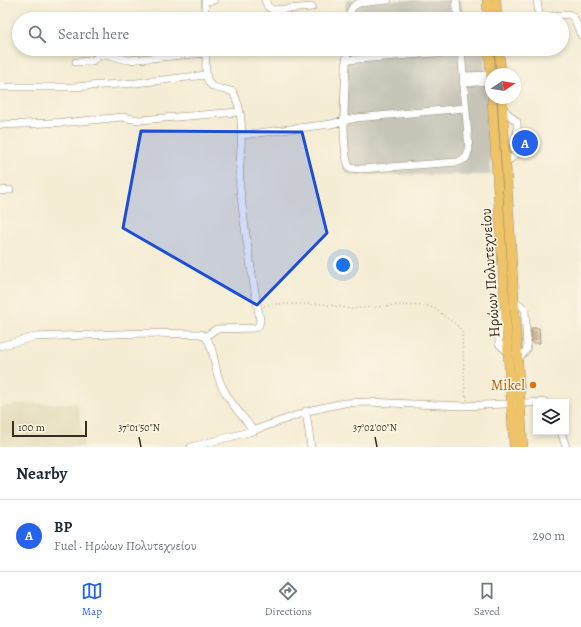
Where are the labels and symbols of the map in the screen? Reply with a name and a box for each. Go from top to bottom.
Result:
north arrow [485,68,521,104]
pin: A [512,128,538,158]
street label: Ηρώων Πολυτεχνείου [475,208,504,338]
your location [333,255,353,275]
place label: Mikel [491,375,525,395]
marker: Mikel [528,380,538,390]
scale bar [12,419,87,438]
text: 37°01'50"N [118,421,160,434]
text: 37°02'00"N [353,421,397,434]

